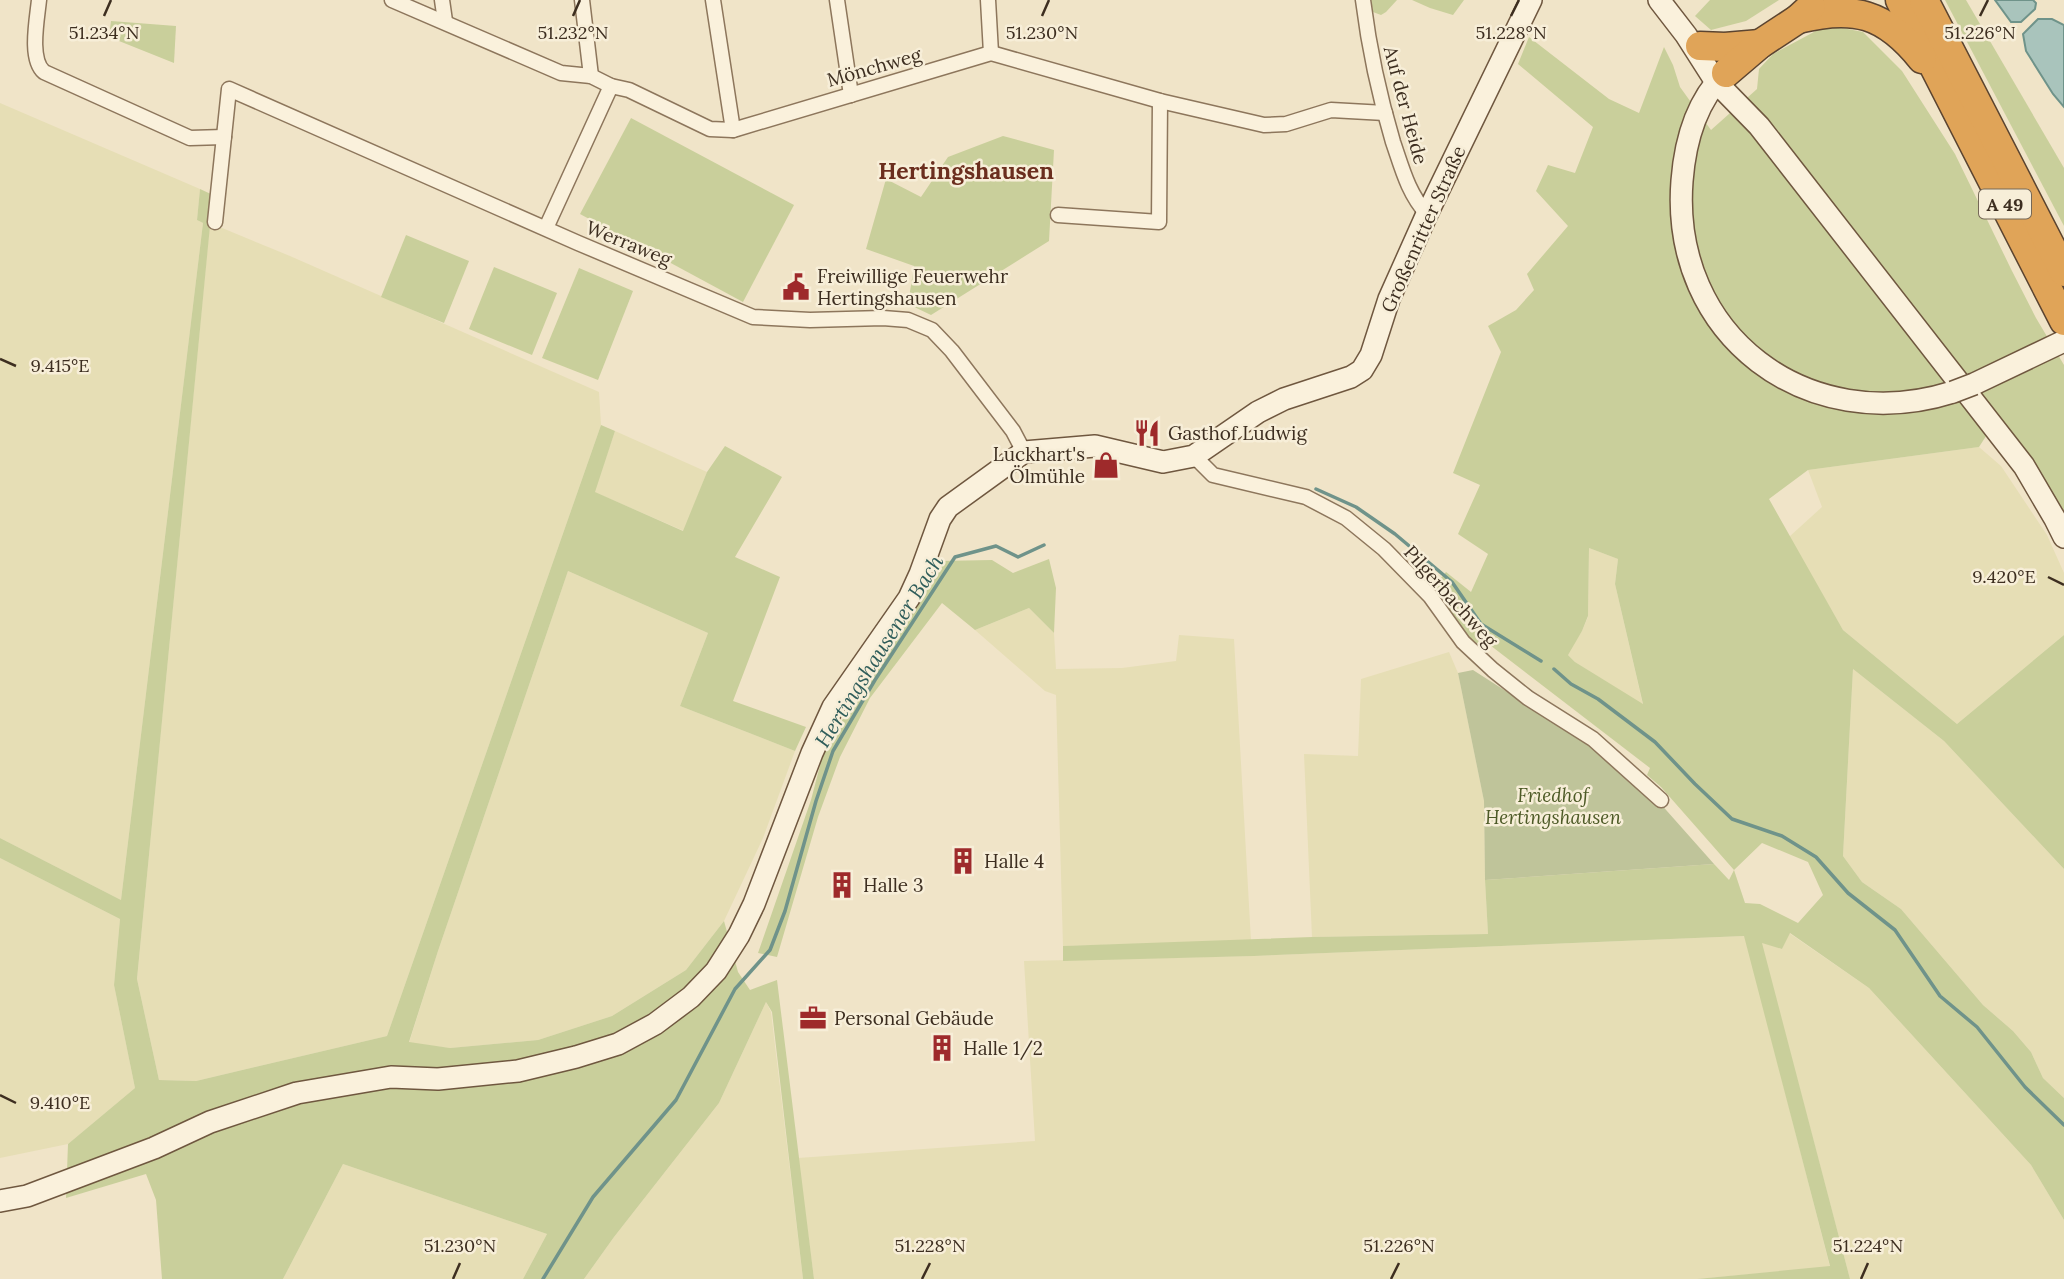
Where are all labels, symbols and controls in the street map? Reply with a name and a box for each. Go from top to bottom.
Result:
text: 51.234°N [69,21,139,44]
text: 51.232°N [538,21,608,44]
text: 51.230°N [1006,21,1078,44]
text: 51.228°N [1475,21,1547,44]
text: 51.226°N [1944,21,2016,44]
street label: Mönchweg [824,42,924,92]
street label: Auf der Heide [1378,42,1433,167]
street label: Großenritter Straße [1375,142,1471,316]
district label: Hertingshausen [878,156,1054,185]
road number: A 49 [1979,190,2031,218]
street label: Werraweg [583,215,676,271]
place label: Freiwillige Feuerwehr Hertingshausen [817,264,1009,310]
public building icon: Freiwillige Feuerwehr Hertingshausen [781,272,811,302]
text: 9.415°E [30,354,90,377]
restaurant icon: Gasthof Ludwig [1132,418,1162,448]
place label: Gasthof Ludwig [1168,421,1307,445]
place label: Luckhart's Ölmühle [993,442,1085,488]
shop icon: Luckhart's Ölmühle [1091,450,1121,480]
street label: Pilgerbachweg [1399,540,1503,652]
water label: Hertingshausener Bach [809,550,949,752]
text: 9.420°E [1972,565,2036,588]
park label: Friedhof Hertingshausen [1485,783,1621,829]
building icon: Halle 4 [948,846,978,876]
place label: Halle 4 [984,849,1044,873]
building icon: Halle 3 [827,870,857,900]
place label: Halle 3 [863,873,924,897]
office icon: Personal Gebäude [798,1003,828,1033]
place label: Personal Gebäude [834,1006,994,1030]
building icon: Halle 1/2 [927,1033,957,1063]
place label: Halle 1/2 [963,1036,1043,1061]
text: 9.410°E [30,1091,90,1114]
text: 51.230°N [424,1234,496,1257]
text: 51.228°N [894,1234,966,1257]
text: 51.226°N [1363,1234,1435,1257]
text: 51.224°N [1833,1234,1903,1257]

